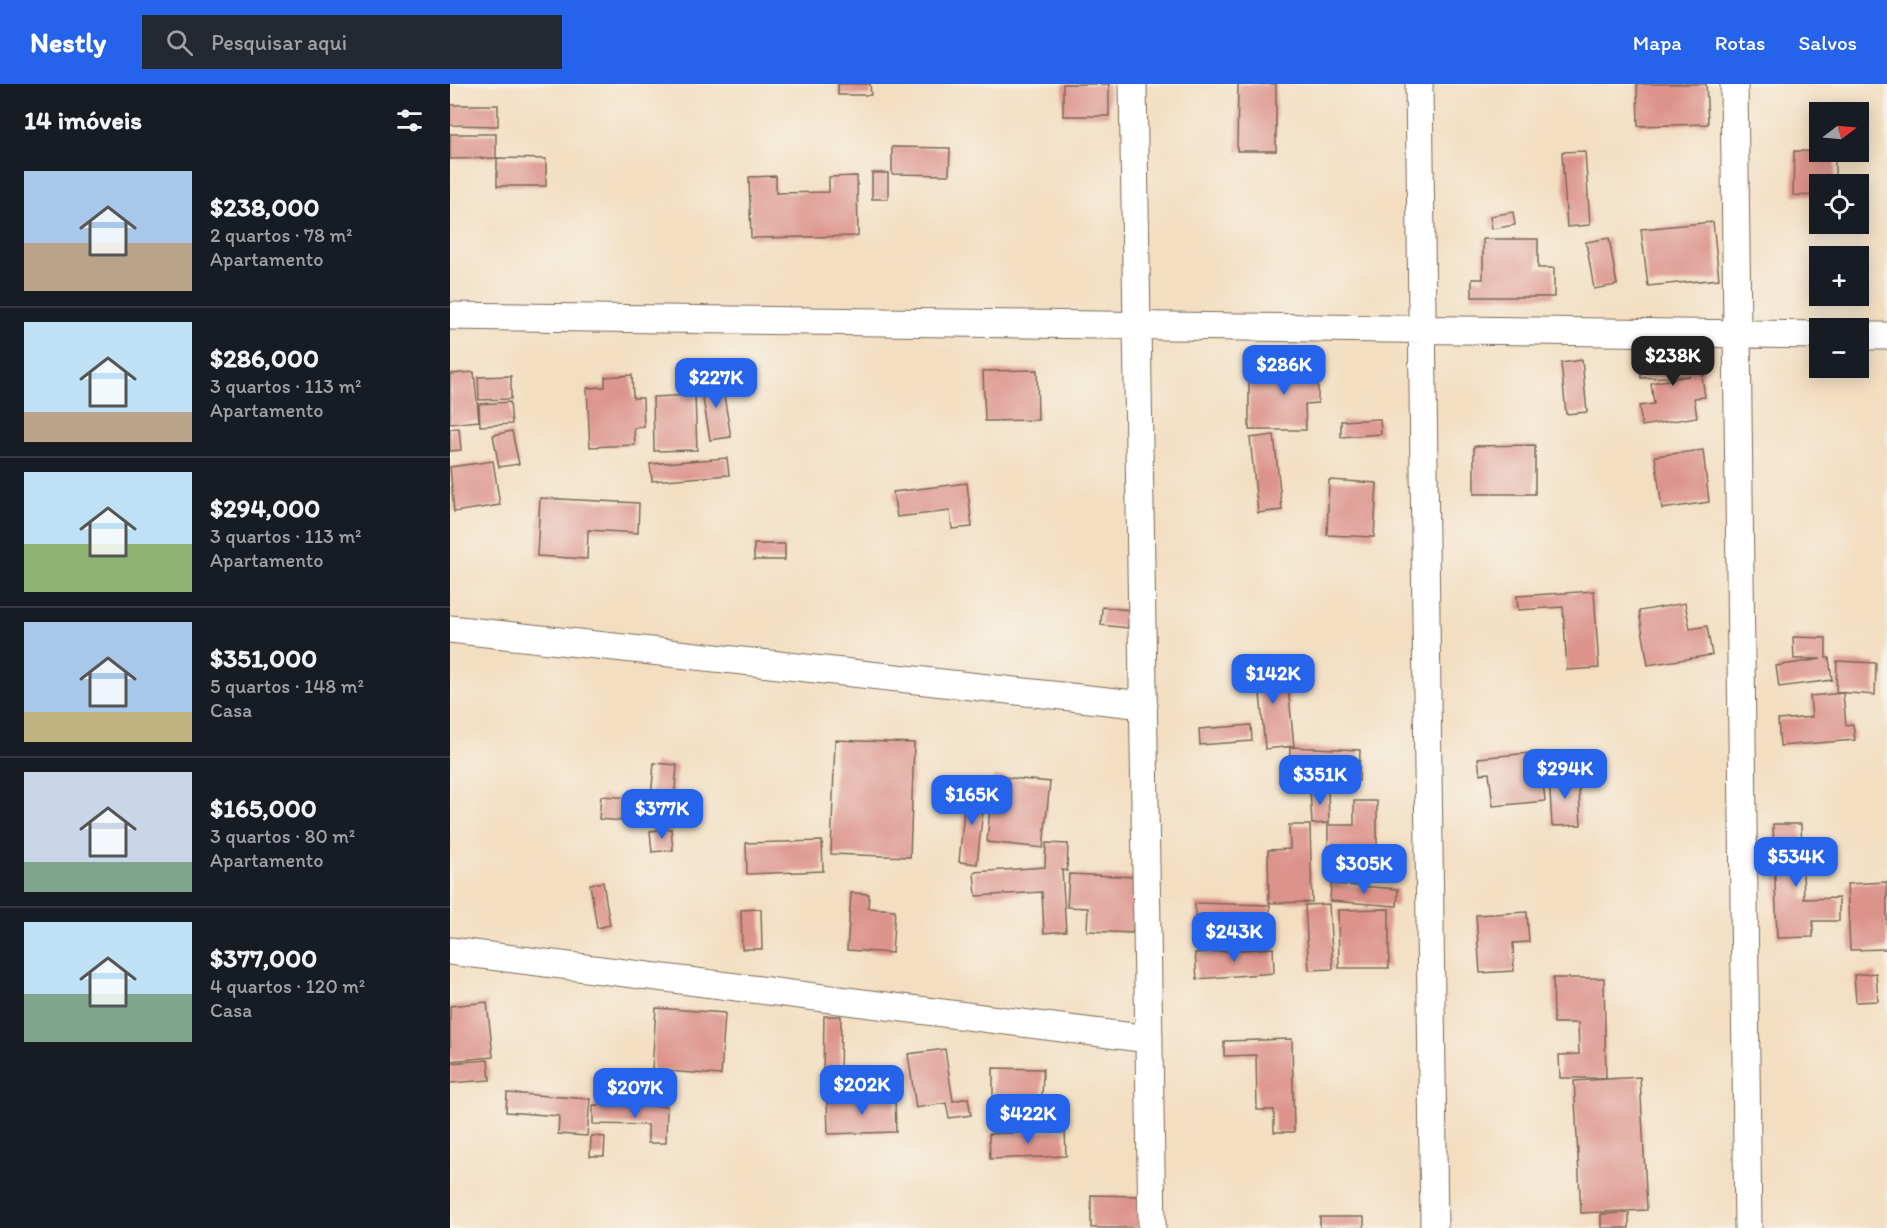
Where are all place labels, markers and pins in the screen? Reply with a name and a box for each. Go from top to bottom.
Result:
pin: $238K [1631,336,1715,387]
pin: $286K [1242,345,1326,396]
pin: $227K [674,358,758,409]
pin: $142K [1231,654,1315,705]
pin: $294K [1523,749,1607,800]
pin: $351K [1278,755,1362,806]
pin: $165K [930,775,1014,826]
pin: $377K [620,789,704,840]
pin: $534K [1754,837,1838,888]
pin: $305K [1322,844,1406,895]
pin: $243K [1192,912,1276,963]
pin: $202K [820,1065,904,1116]
pin: $207K [593,1068,677,1119]
pin: $422K [986,1094,1070,1145]

